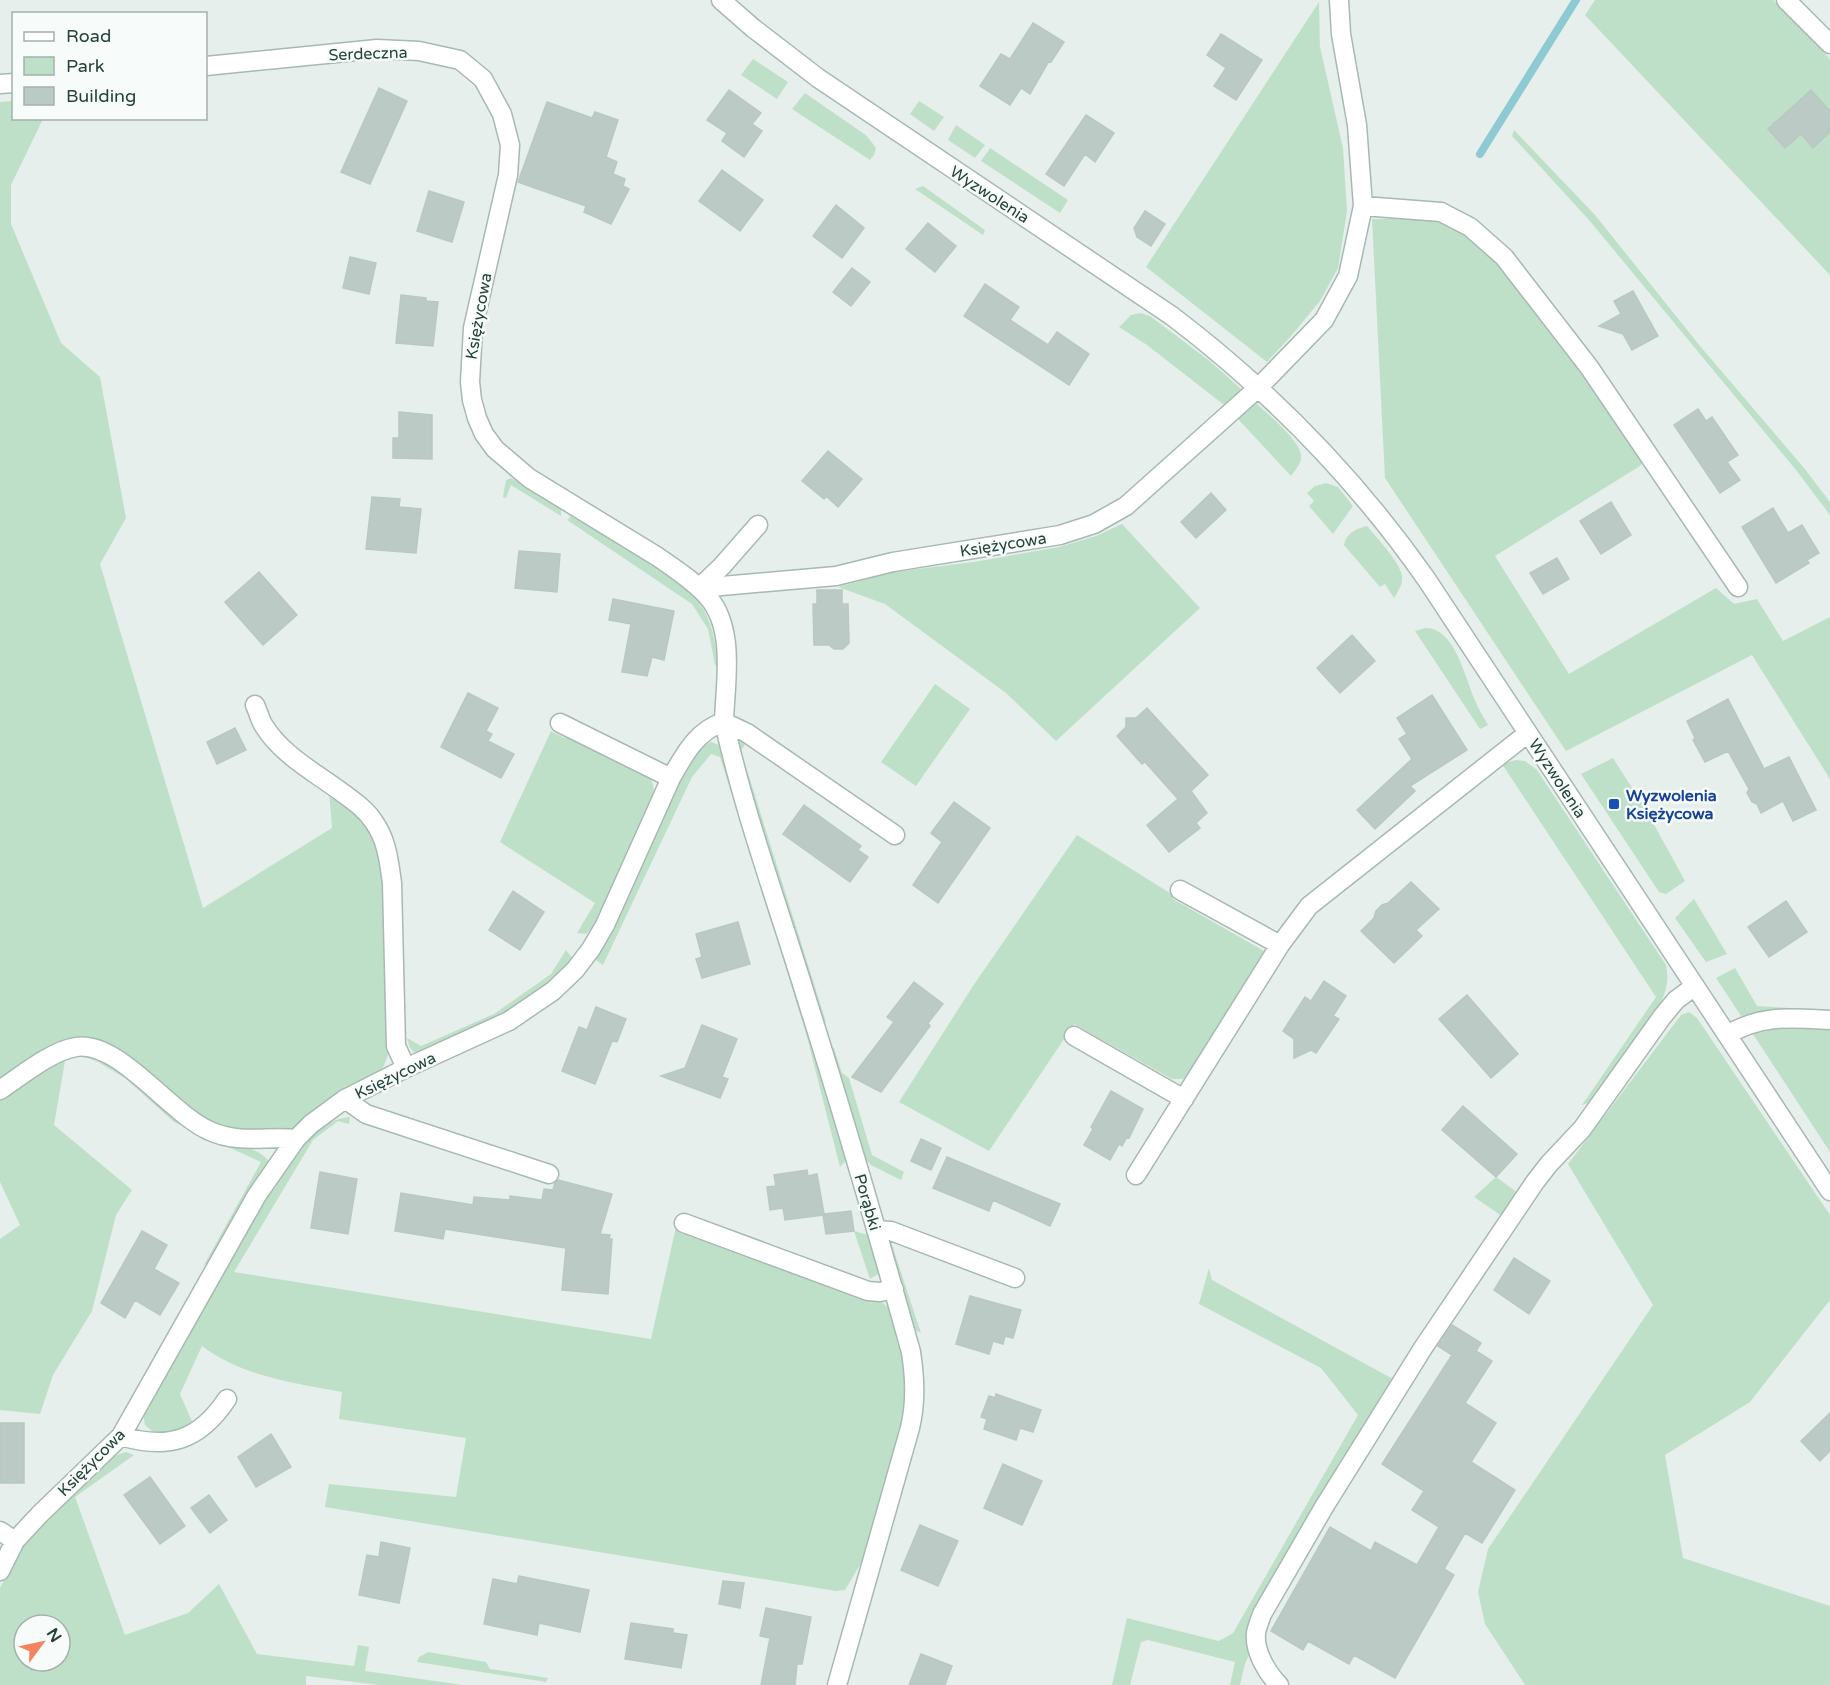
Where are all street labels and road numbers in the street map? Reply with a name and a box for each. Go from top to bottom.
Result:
street label: Serdeczna [328,43,408,65]
street label: Wyzwolenia [946,162,1033,228]
street label: Księżycowa [462,271,496,361]
street label: Księżycowa [958,528,1048,562]
street label: Wyzwolenia [1524,735,1590,822]
street label: Księżycowa [352,1048,439,1104]
street label: Porąbki [849,1172,885,1233]
street label: Księżycowa [54,1425,130,1501]

